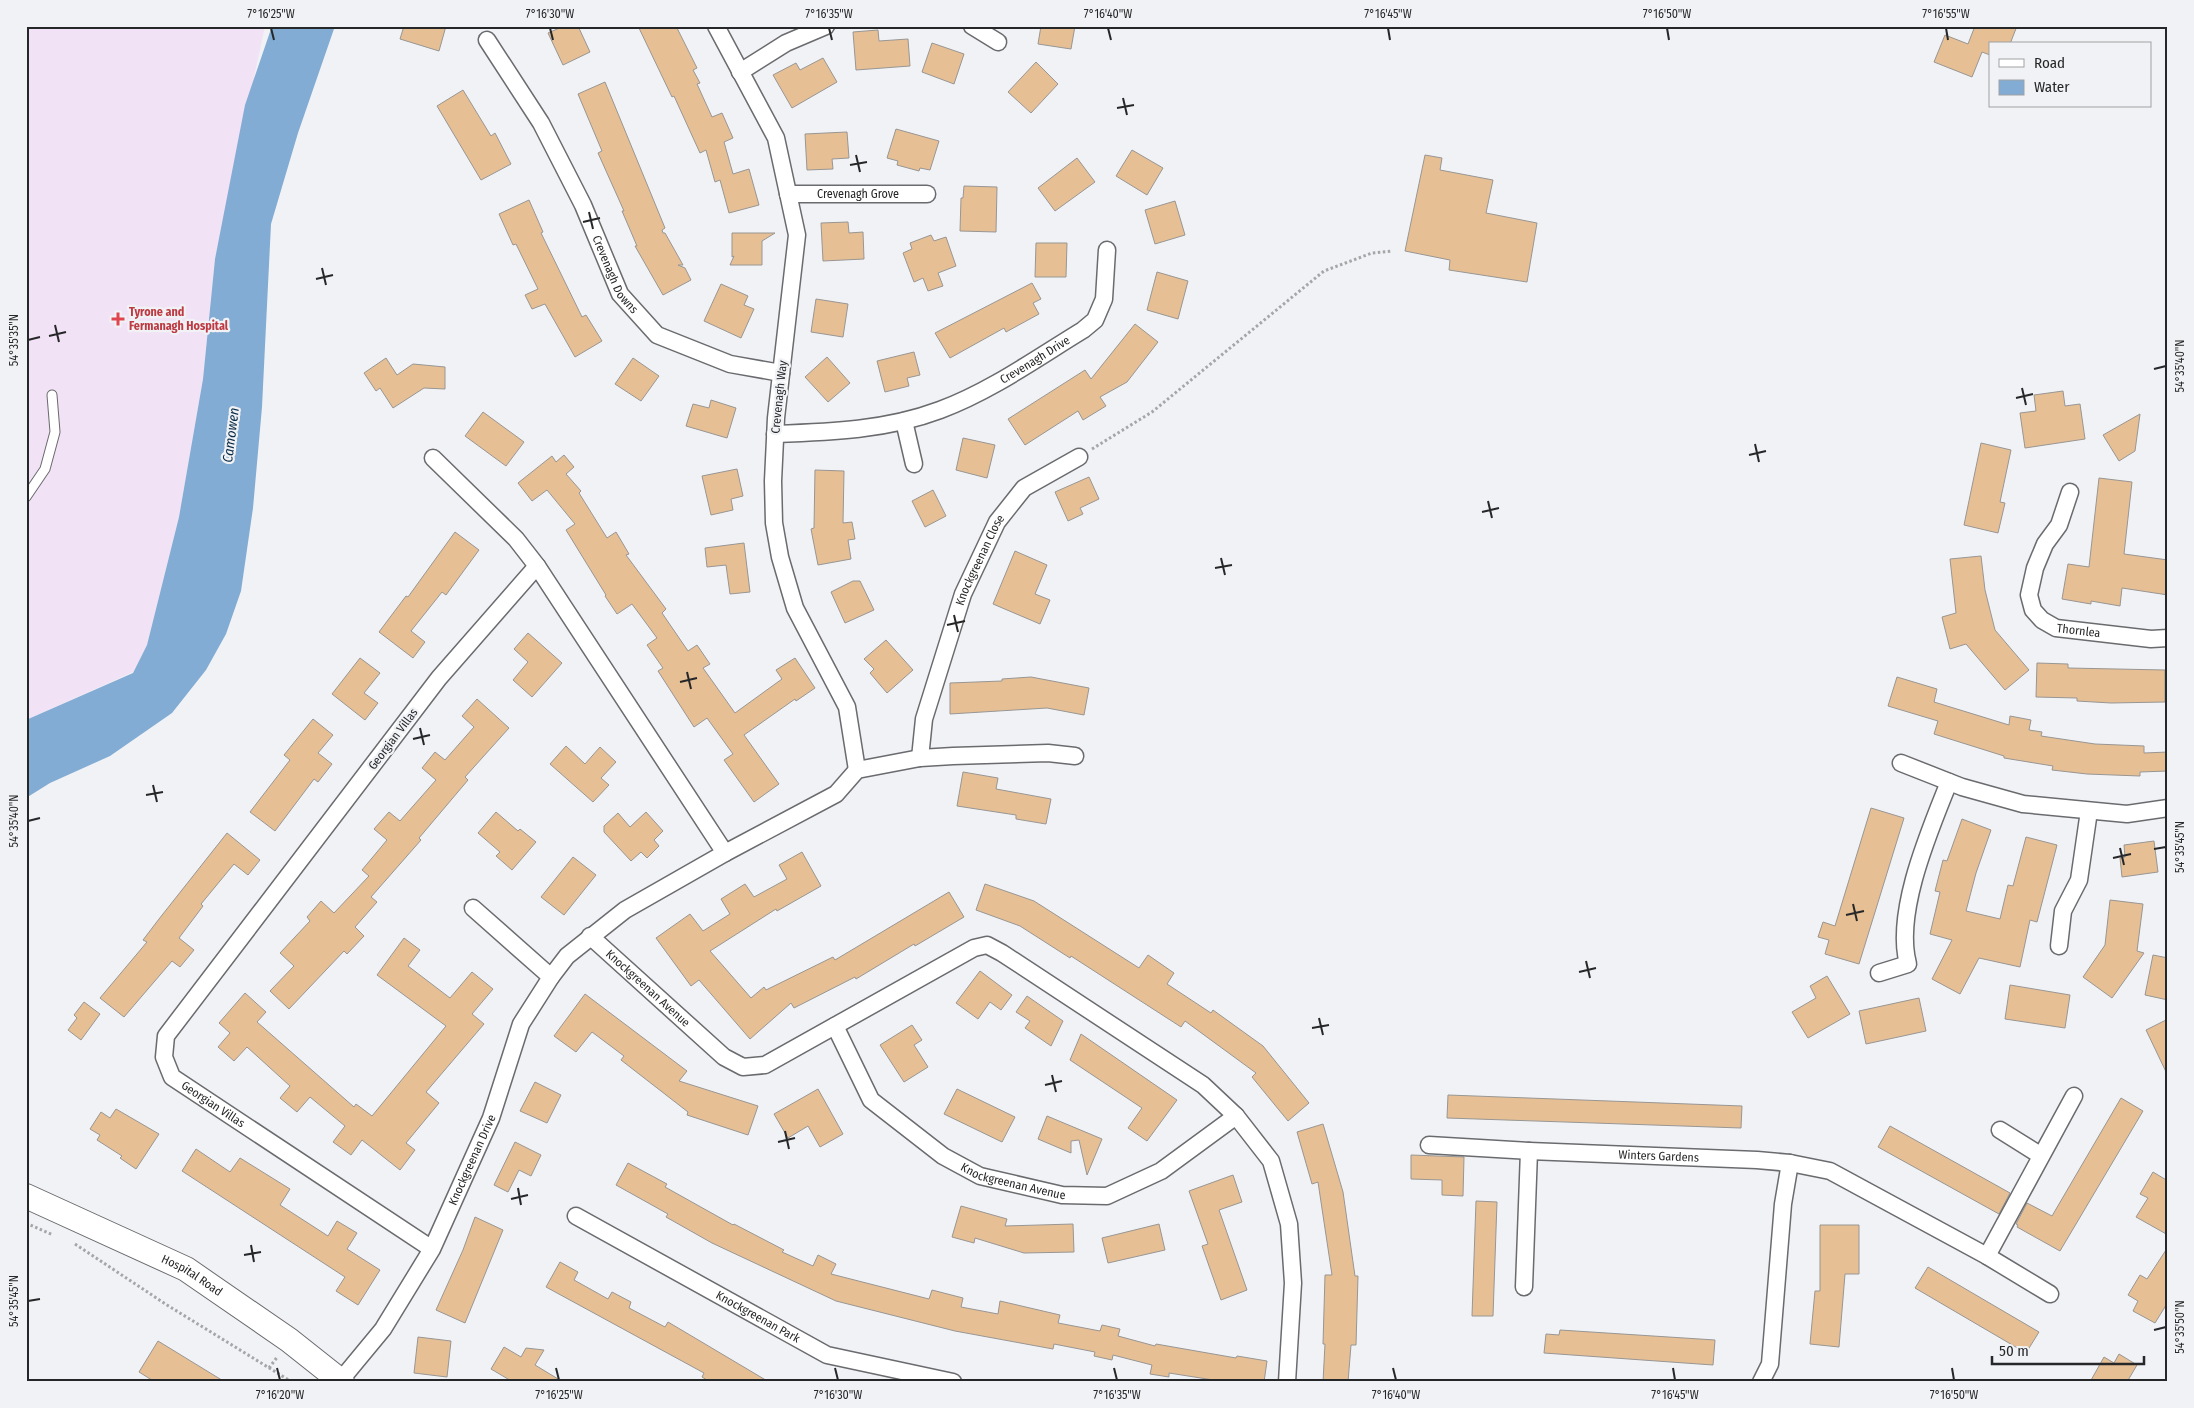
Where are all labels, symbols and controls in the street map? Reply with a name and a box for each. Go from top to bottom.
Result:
text: 7°16'25"W [247,7,295,21]
text: 7°16'30"W [526,7,574,21]
text: 7°16'35"W [805,7,853,21]
text: 7°16'40"W [1084,7,1132,21]
text: 7°16'45"W [1364,7,1412,21]
text: 7°16'50"W [1643,7,1691,21]
text: 7°16'55"W [1922,7,1970,21]
legend [1989,42,2152,108]
text: Road [2034,54,2065,72]
text: Water [2034,78,2070,96]
street label: Crevenagh Grove [817,187,899,201]
street label: Crevenagh Downs [589,233,641,316]
place label: Tyrone and Fermanagh Hospital [129,305,229,333]
marker: Tyrone and Fermanagh Hospital [111,312,125,326]
text: 54°35'35"N [7,314,21,366]
street label: Crevenagh Drive [998,333,1072,387]
text: 54°35'40"N [2173,339,2187,393]
street label: Crevenagh Way [768,359,790,434]
water label: Camowen [219,407,243,463]
street label: Knockgreenan Close [953,512,1007,607]
street label: Thornlea [2056,621,2101,640]
street label: Georgian Villas [365,706,421,772]
text: 54°35'40"N [7,794,21,848]
text: 54°35'45"N [2173,821,2187,873]
street label: Knockgreenan Avenue [603,947,693,1030]
street label: Georgian Villas [179,1078,248,1130]
street label: Knockgreenan Drive [446,1112,499,1207]
street label: Winters Gardens [1618,1148,1699,1165]
street label: Knockgreenan Avenue [958,1160,1066,1202]
street label: Hospital Road [159,1252,225,1299]
text: 54°35'45"N [7,1275,21,1327]
street label: Knockgreenan Park [714,1288,803,1346]
text: 54°35'50"N [2173,1300,2187,1354]
scale bar [1992,1333,2144,1365]
text: 50 m [1999,1342,2029,1360]
text: 7°16'20"W [256,1388,304,1402]
text: 7°16'25"W [535,1388,583,1402]
text: 7°16'30"W [814,1388,862,1402]
text: 7°16'35"W [1093,1388,1141,1402]
text: 7°16'40"W [1372,1388,1420,1402]
text: 7°16'45"W [1651,1388,1699,1402]
text: 7°16'50"W [1930,1388,1978,1402]

